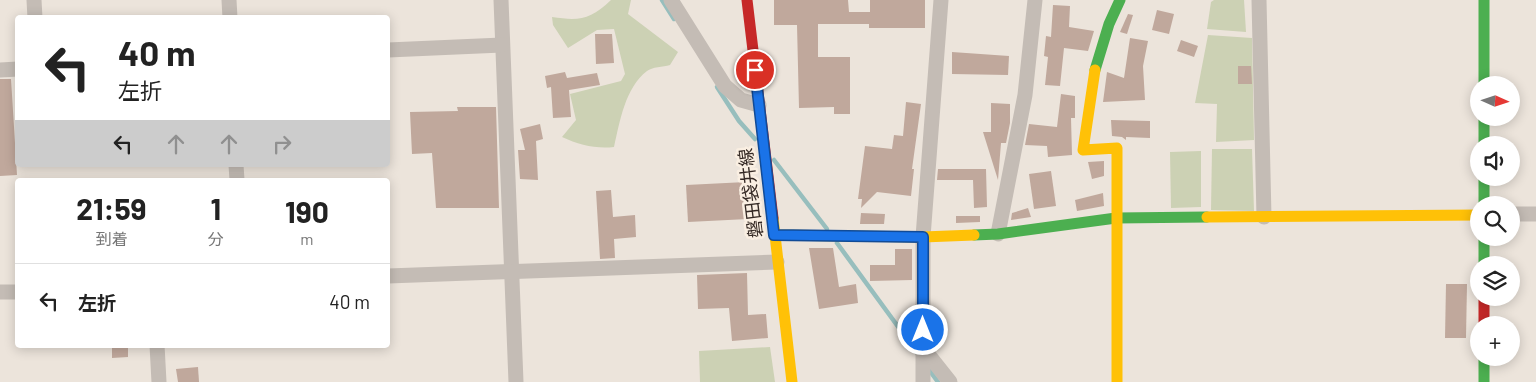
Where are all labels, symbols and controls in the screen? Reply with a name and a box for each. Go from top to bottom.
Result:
text: 40 m [118,31,195,73]
icon: left [35,35,100,100]
pin [734,49,776,91]
icon: arrive [741,56,769,84]
north arrow [1470,76,1520,126]
map controls [1470,76,1520,366]
text: 左折 [118,77,162,103]
icon: left [109,130,137,158]
icon: ahead [162,130,190,158]
icon: ahead [215,130,243,158]
icon: right [268,130,296,158]
button: sound [1470,136,1520,186]
street label: 磐田袋井線 [734,147,766,239]
text: 21:59 [76,190,147,226]
text: 1 [210,190,221,226]
text: 190 [285,193,329,229]
button: search [1470,196,1520,246]
text: 到着 [95,229,127,248]
text: 分 [208,229,224,248]
text: m [300,229,314,248]
button: layers [1470,256,1520,306]
icon: left [35,287,63,315]
text: 40 m [329,290,370,313]
text: 左折 [78,291,116,314]
position arrow [896,303,948,355]
button: + [1470,316,1520,366]

